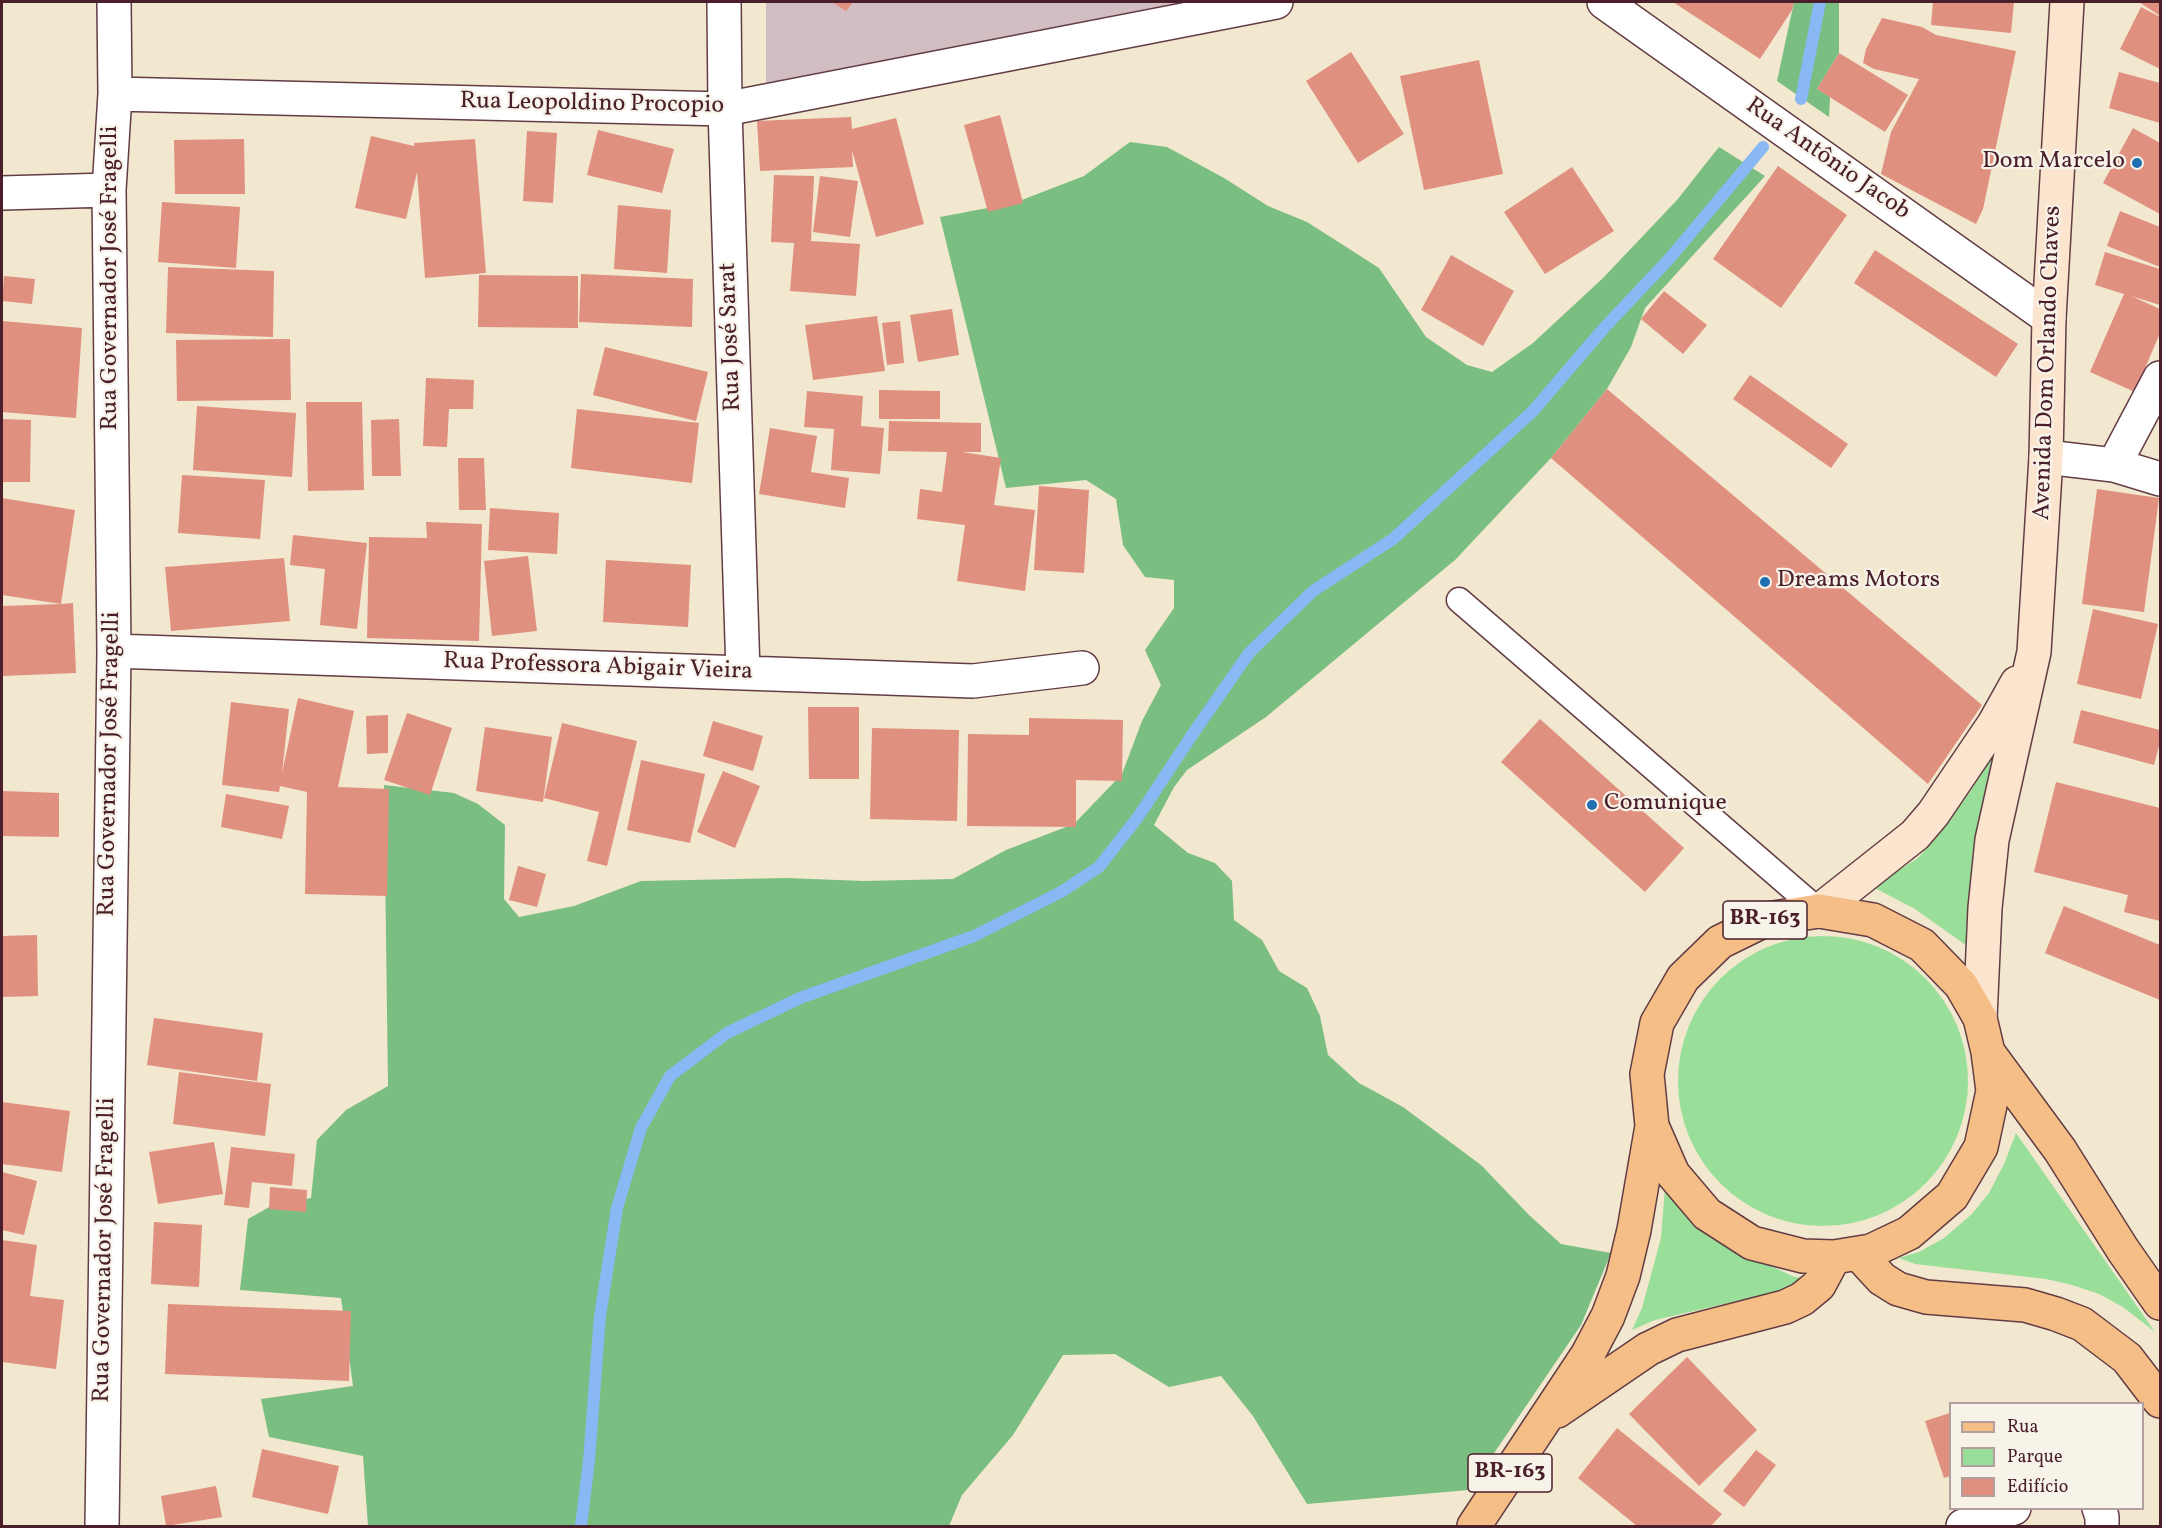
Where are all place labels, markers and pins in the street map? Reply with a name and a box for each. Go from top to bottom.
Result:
place label: Dom Marcelo [1982,149,2125,177]
marker: Dom Marcelo [2130,156,2144,170]
place label: Dreams Motors [1777,568,1940,596]
marker: Dreams Motors [1758,575,1772,589]
place label: Comunique [1604,791,1727,819]
marker: Comunique [1585,798,1599,812]

